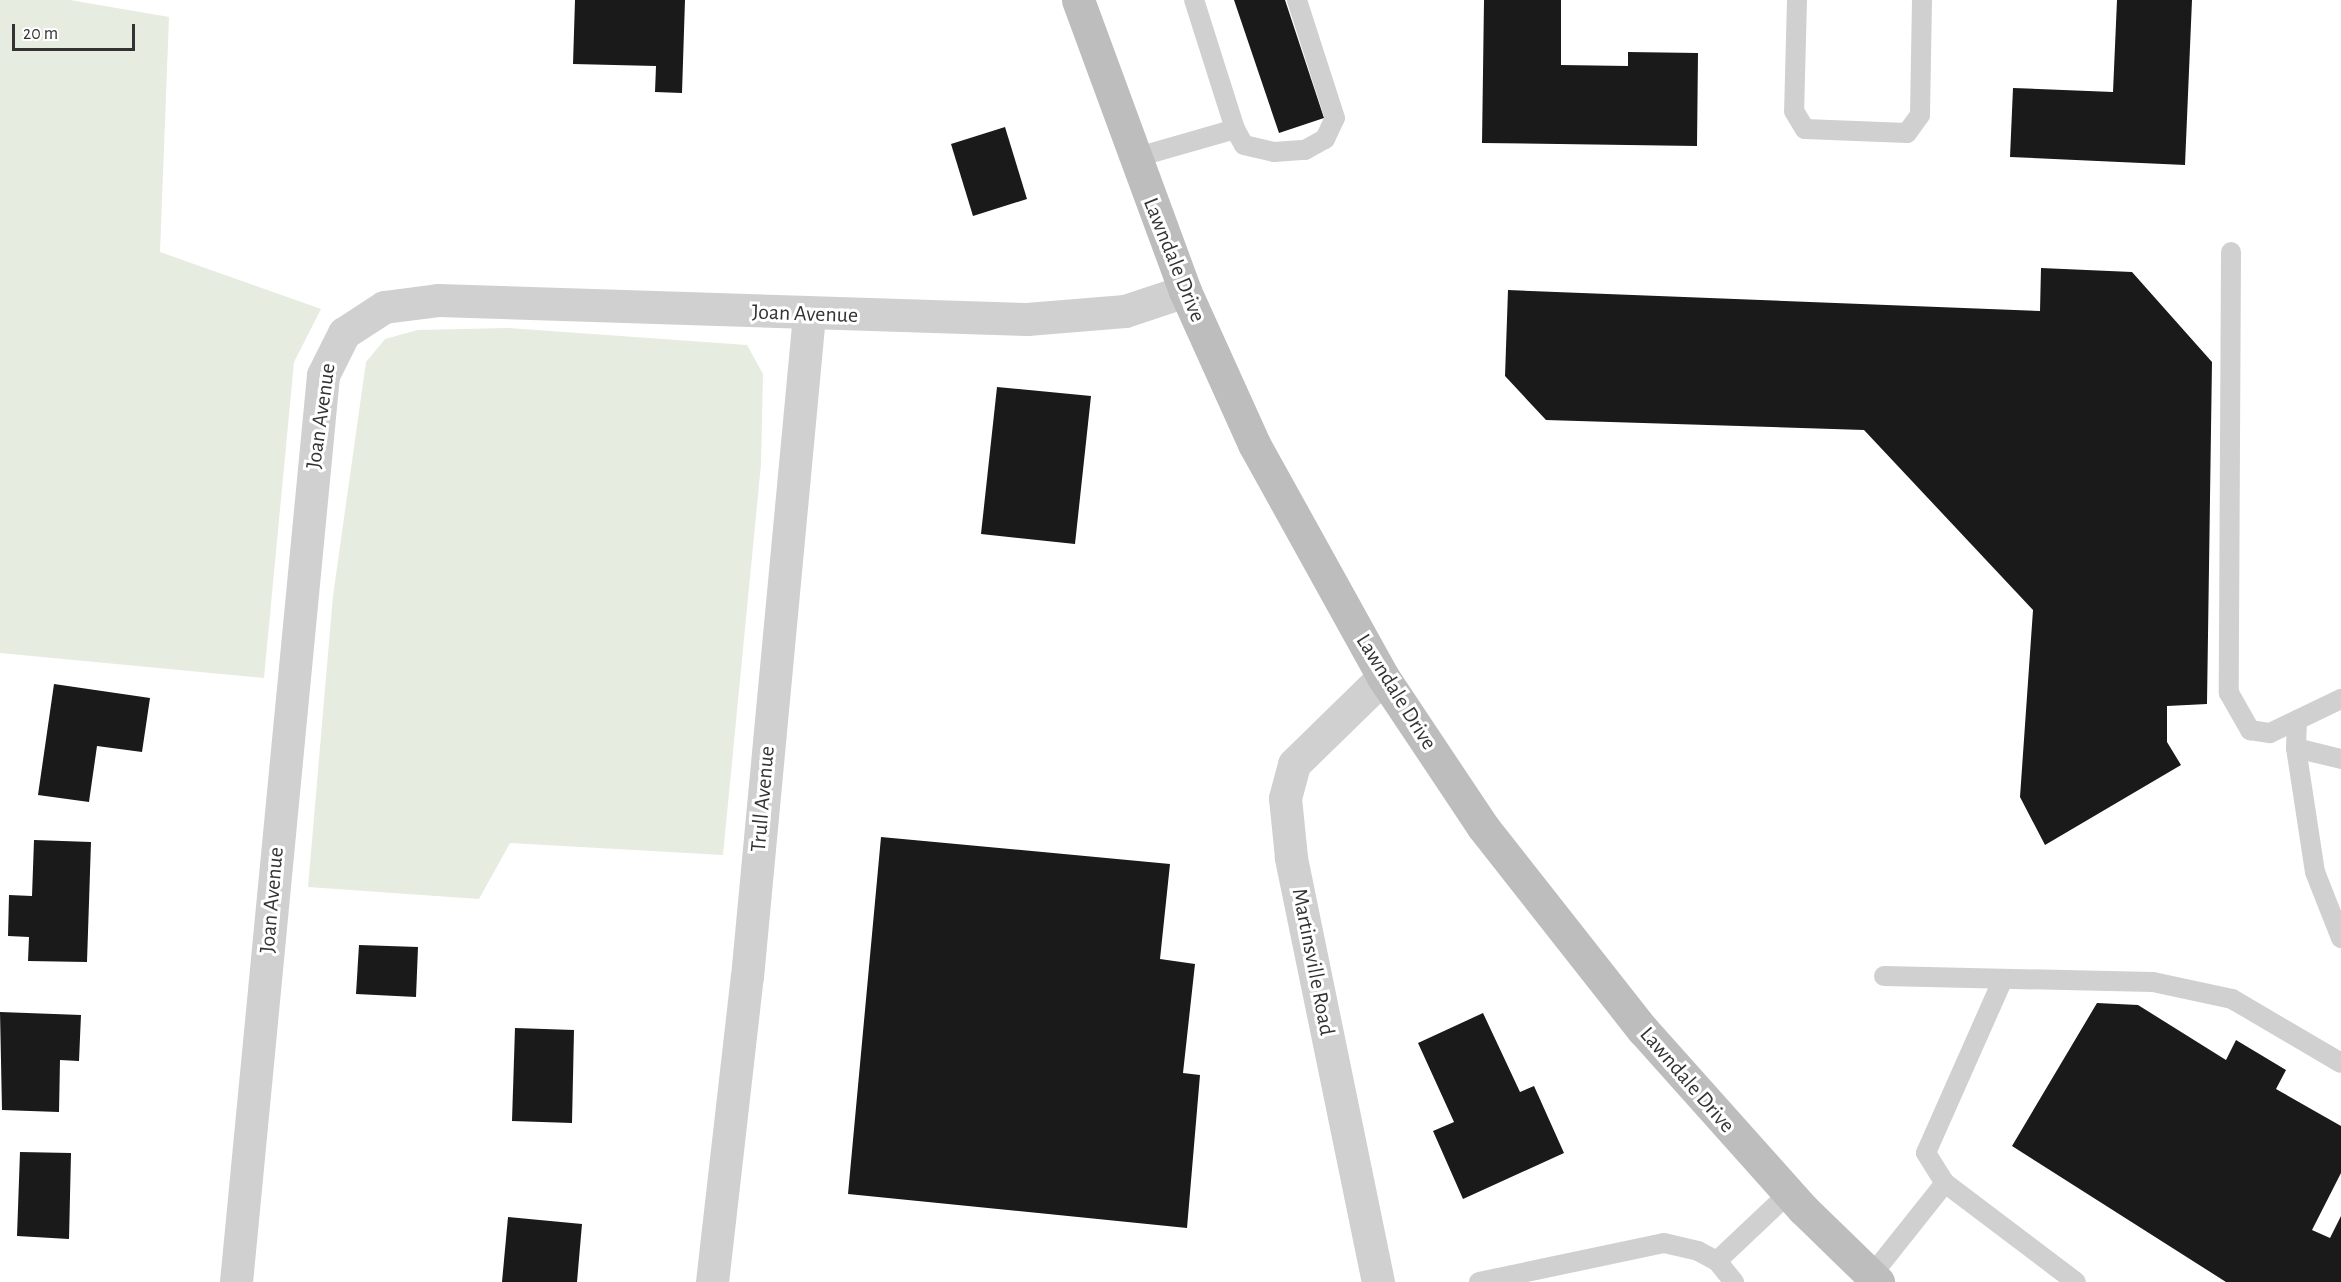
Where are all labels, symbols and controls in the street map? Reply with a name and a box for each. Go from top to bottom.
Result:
scale bar [15,12,138,50]
text: 20 m [23,25,58,43]
street label: Lawndale Drive [1137,194,1211,326]
street label: Joan Avenue [751,299,859,329]
street label: Joan Avenue [301,362,341,470]
street label: Lawndale Drive [1350,629,1442,755]
street label: Trull Avenue [745,745,781,853]
street label: Joan Avenue [254,846,290,954]
street label: Martinsville Road [1286,886,1340,1038]
street label: Lawndale Drive [1634,1022,1740,1138]

